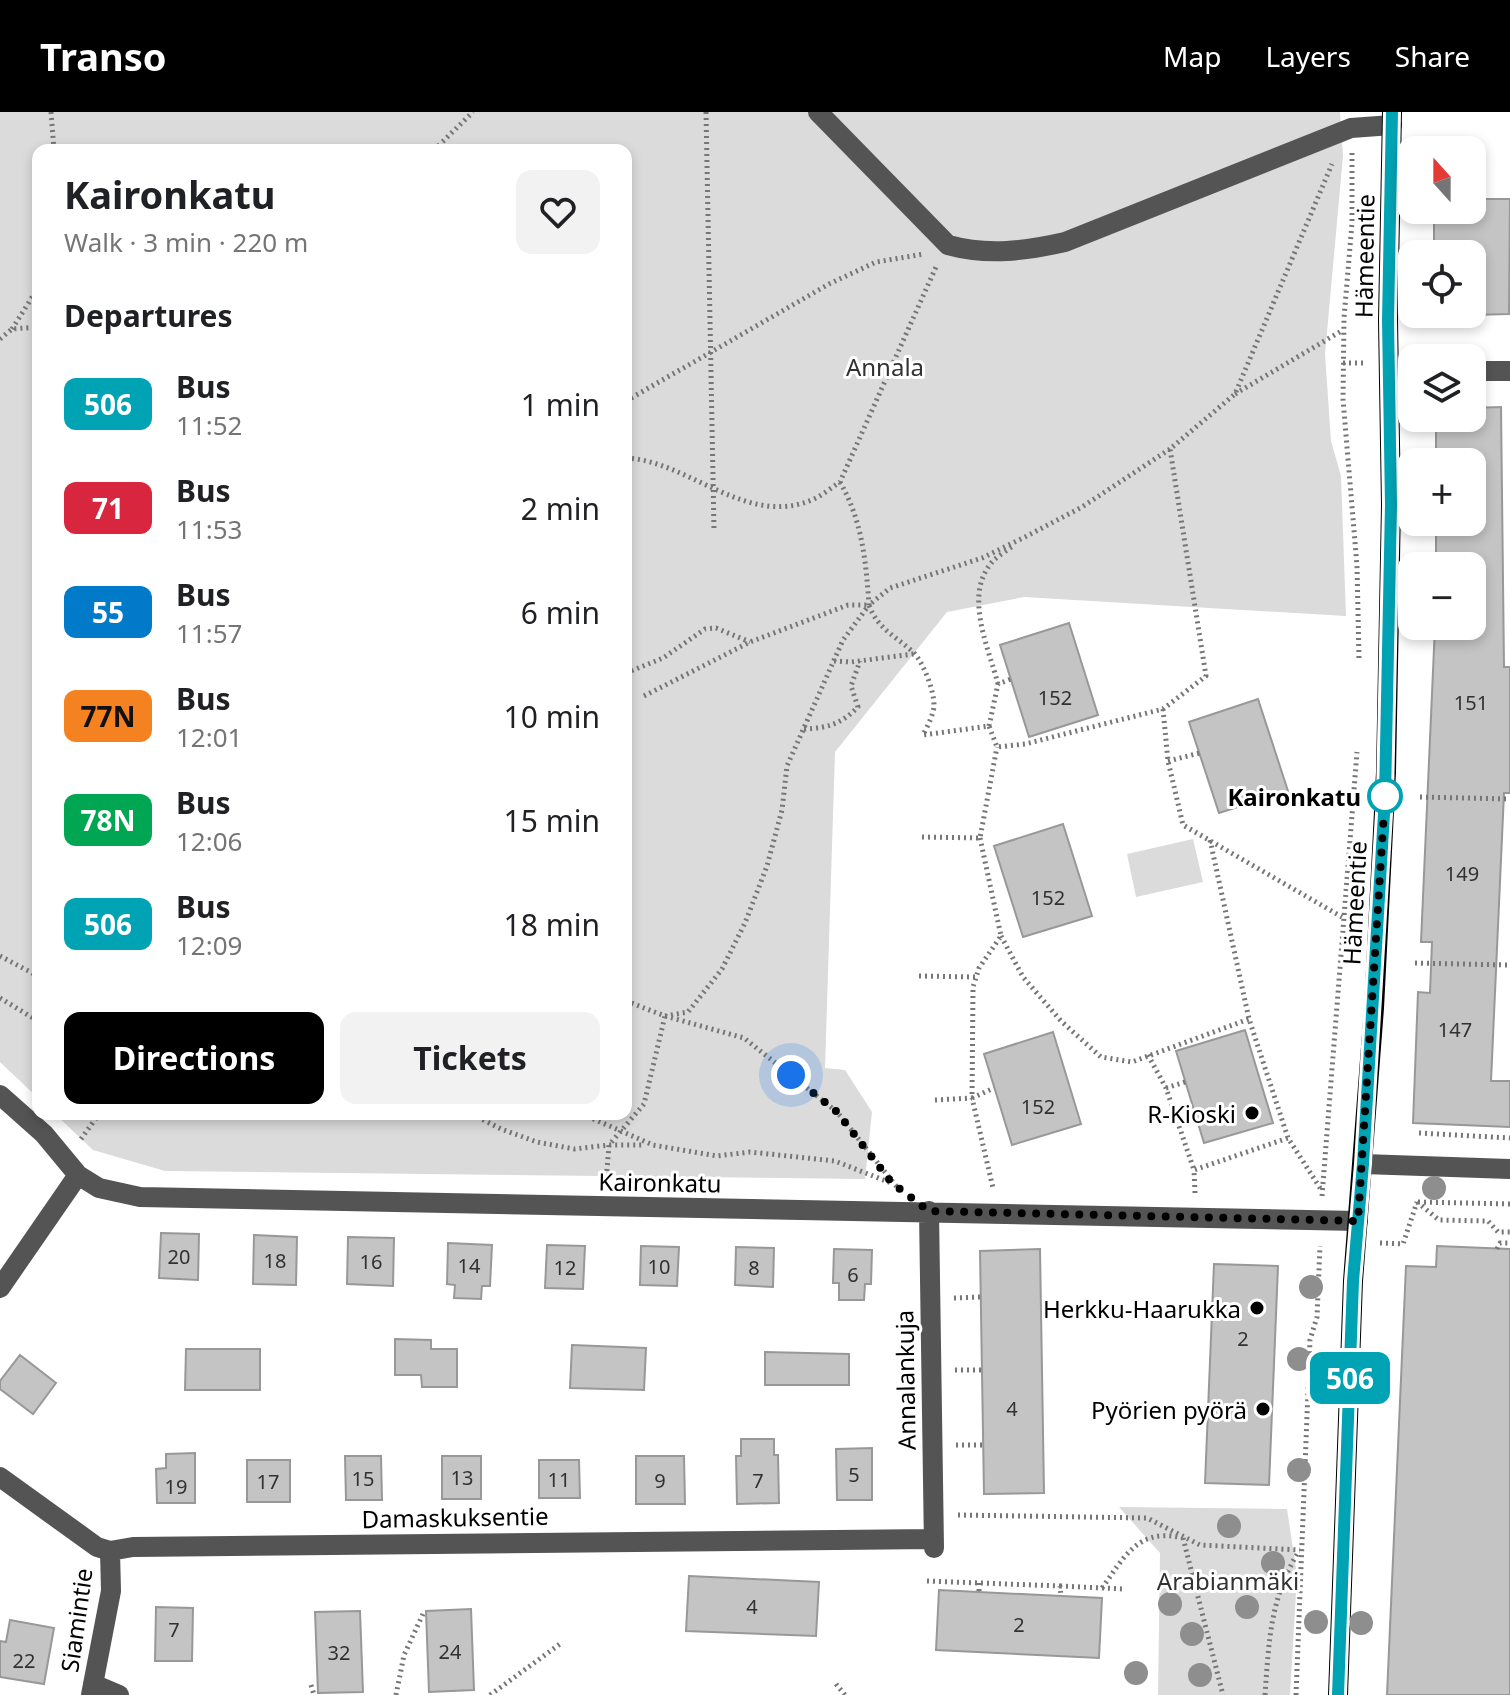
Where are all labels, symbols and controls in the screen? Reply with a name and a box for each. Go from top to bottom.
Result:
text: Transo [40,30,167,82]
text: Map [1163,37,1221,75]
text: Layers [1265,37,1351,75]
text: Share [1395,37,1470,75]
north arrow [1398,136,1486,224]
map controls [1398,136,1486,640]
text: Kaironkatu [64,168,276,220]
button: heart [516,170,600,254]
street label: Hämeentie [1346,194,1382,318]
text: Walk · 3 min · 220 m [64,224,308,260]
button: locate [1398,240,1486,328]
text: Departures [64,295,233,336]
button: layers [1398,344,1486,432]
park label: Annala [846,350,924,383]
text: Bus [176,366,231,407]
text: 1 min [521,384,600,425]
text: 506 [84,385,132,423]
text: 11:52 [176,407,242,443]
button: + [1398,448,1486,536]
text: Bus [176,470,231,511]
text: 2 min [521,488,600,529]
text: 71 [92,489,124,527]
text: 11:53 [176,511,242,547]
button: − [1398,552,1486,640]
text: Bus [176,574,231,615]
text: 6 min [521,592,600,633]
text: 55 [92,593,124,631]
text: 11:57 [176,615,242,651]
text: Bus [176,678,231,719]
house number: 152 [1038,684,1072,711]
house number: 151 [1454,689,1488,716]
text: 10 min [504,696,600,737]
text: 77N [81,697,135,735]
text: 12:01 [176,719,242,755]
marker: Kaironkatu [1368,779,1402,813]
place label: Kaironkatu [1227,780,1361,813]
text: Bus [176,782,231,823]
text: 15 min [504,800,600,841]
text: 78N [81,801,135,839]
text: 12:06 [176,823,242,859]
street label: Hämeentie [1334,840,1374,966]
house number: 149 [1445,860,1479,887]
house number: 152 [1031,884,1065,911]
text: Bus [176,886,231,927]
text: 18 min [504,904,600,945]
text: 506 [84,905,132,943]
text: 12:09 [176,927,242,963]
button: Directions [64,1012,324,1104]
button: Tickets [340,1012,600,1104]
house number: 147 [1438,1016,1472,1043]
your location [771,1055,811,1095]
house number: 152 [1021,1093,1055,1120]
place label: R-Kioski [1147,1097,1236,1130]
marker: R-Kioski [1243,1104,1261,1122]
street label: Kaironkatu [598,1164,722,1200]
house number: 20 [168,1243,190,1270]
house number: 18 [264,1247,286,1274]
house number: 16 [360,1248,382,1275]
house number: 14 [458,1252,481,1279]
house number: 10 [648,1253,670,1280]
house number: 12 [554,1254,576,1281]
house number: 8 [748,1254,760,1281]
house number: 6 [847,1261,859,1288]
place label: Herkku-Haarukka [1043,1292,1241,1325]
marker: Herkku-Haarukka [1248,1299,1266,1317]
street label: Annalankuja [887,1310,923,1450]
house number: 2 [1237,1325,1249,1352]
line badge: 506 [1304,1352,1396,1404]
text: 506 [1326,1359,1374,1397]
place label: Pyörien pyörä [1091,1393,1247,1426]
house number: 4 [1006,1395,1018,1422]
marker: Pyörien pyörä [1254,1400,1272,1418]
house number: 5 [848,1461,860,1488]
house number: 13 [451,1464,473,1491]
house number: 15 [352,1465,374,1492]
house number: 11 [548,1466,570,1493]
house number: 9 [654,1467,666,1494]
house number: 7 [752,1467,764,1494]
house number: 17 [257,1468,279,1495]
house number: 19 [165,1473,187,1500]
street label: Damaskuksentie [361,1499,549,1535]
park label: Arabianmäki [1157,1564,1299,1597]
street label: Siamintie [52,1566,100,1674]
house number: 4 [746,1593,758,1620]
house number: 2 [1013,1611,1025,1638]
house number: 7 [168,1616,180,1643]
house number: 24 [439,1638,462,1665]
house number: 32 [328,1639,350,1666]
house number: 22 [13,1647,35,1674]

